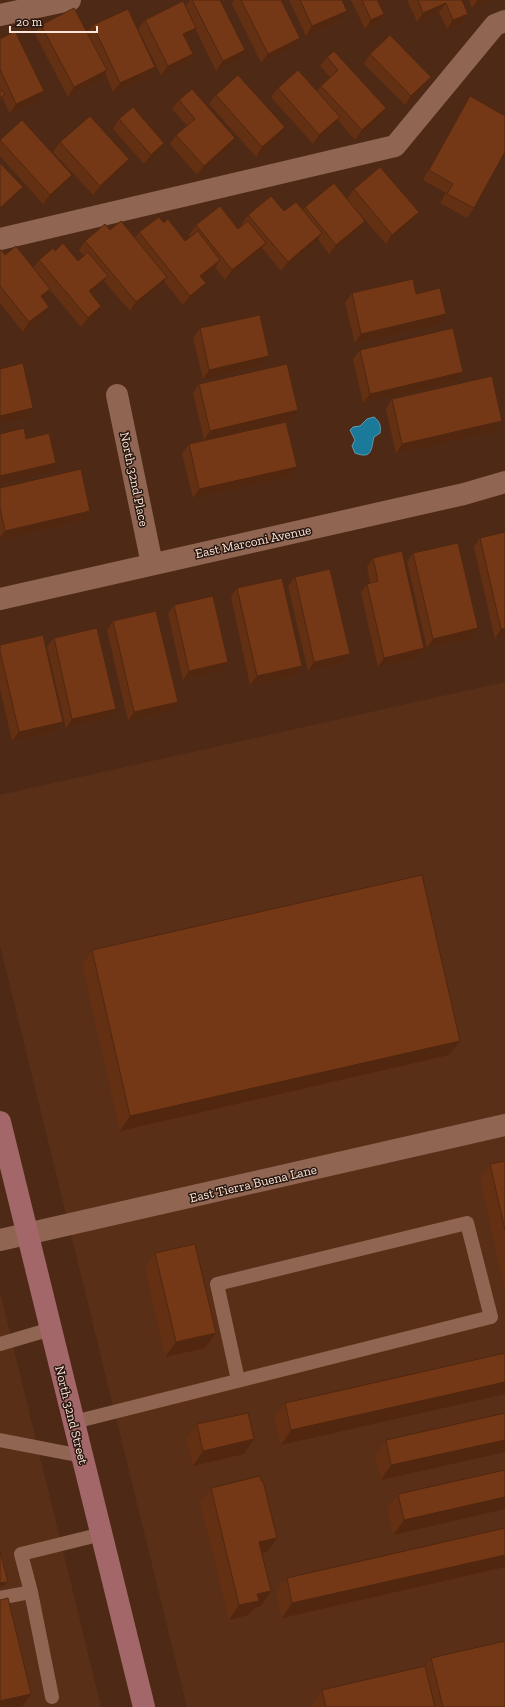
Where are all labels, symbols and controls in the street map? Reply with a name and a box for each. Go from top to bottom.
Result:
scale bar [10,8,97,34]
text: 20 m [16,15,43,29]
street label: North 32nd Place [117,430,152,528]
street label: East Marconi Avenue [194,522,312,561]
street label: East Tierra Buena Lane [188,1162,318,1205]
street label: North 32nd Street [52,1364,91,1466]

